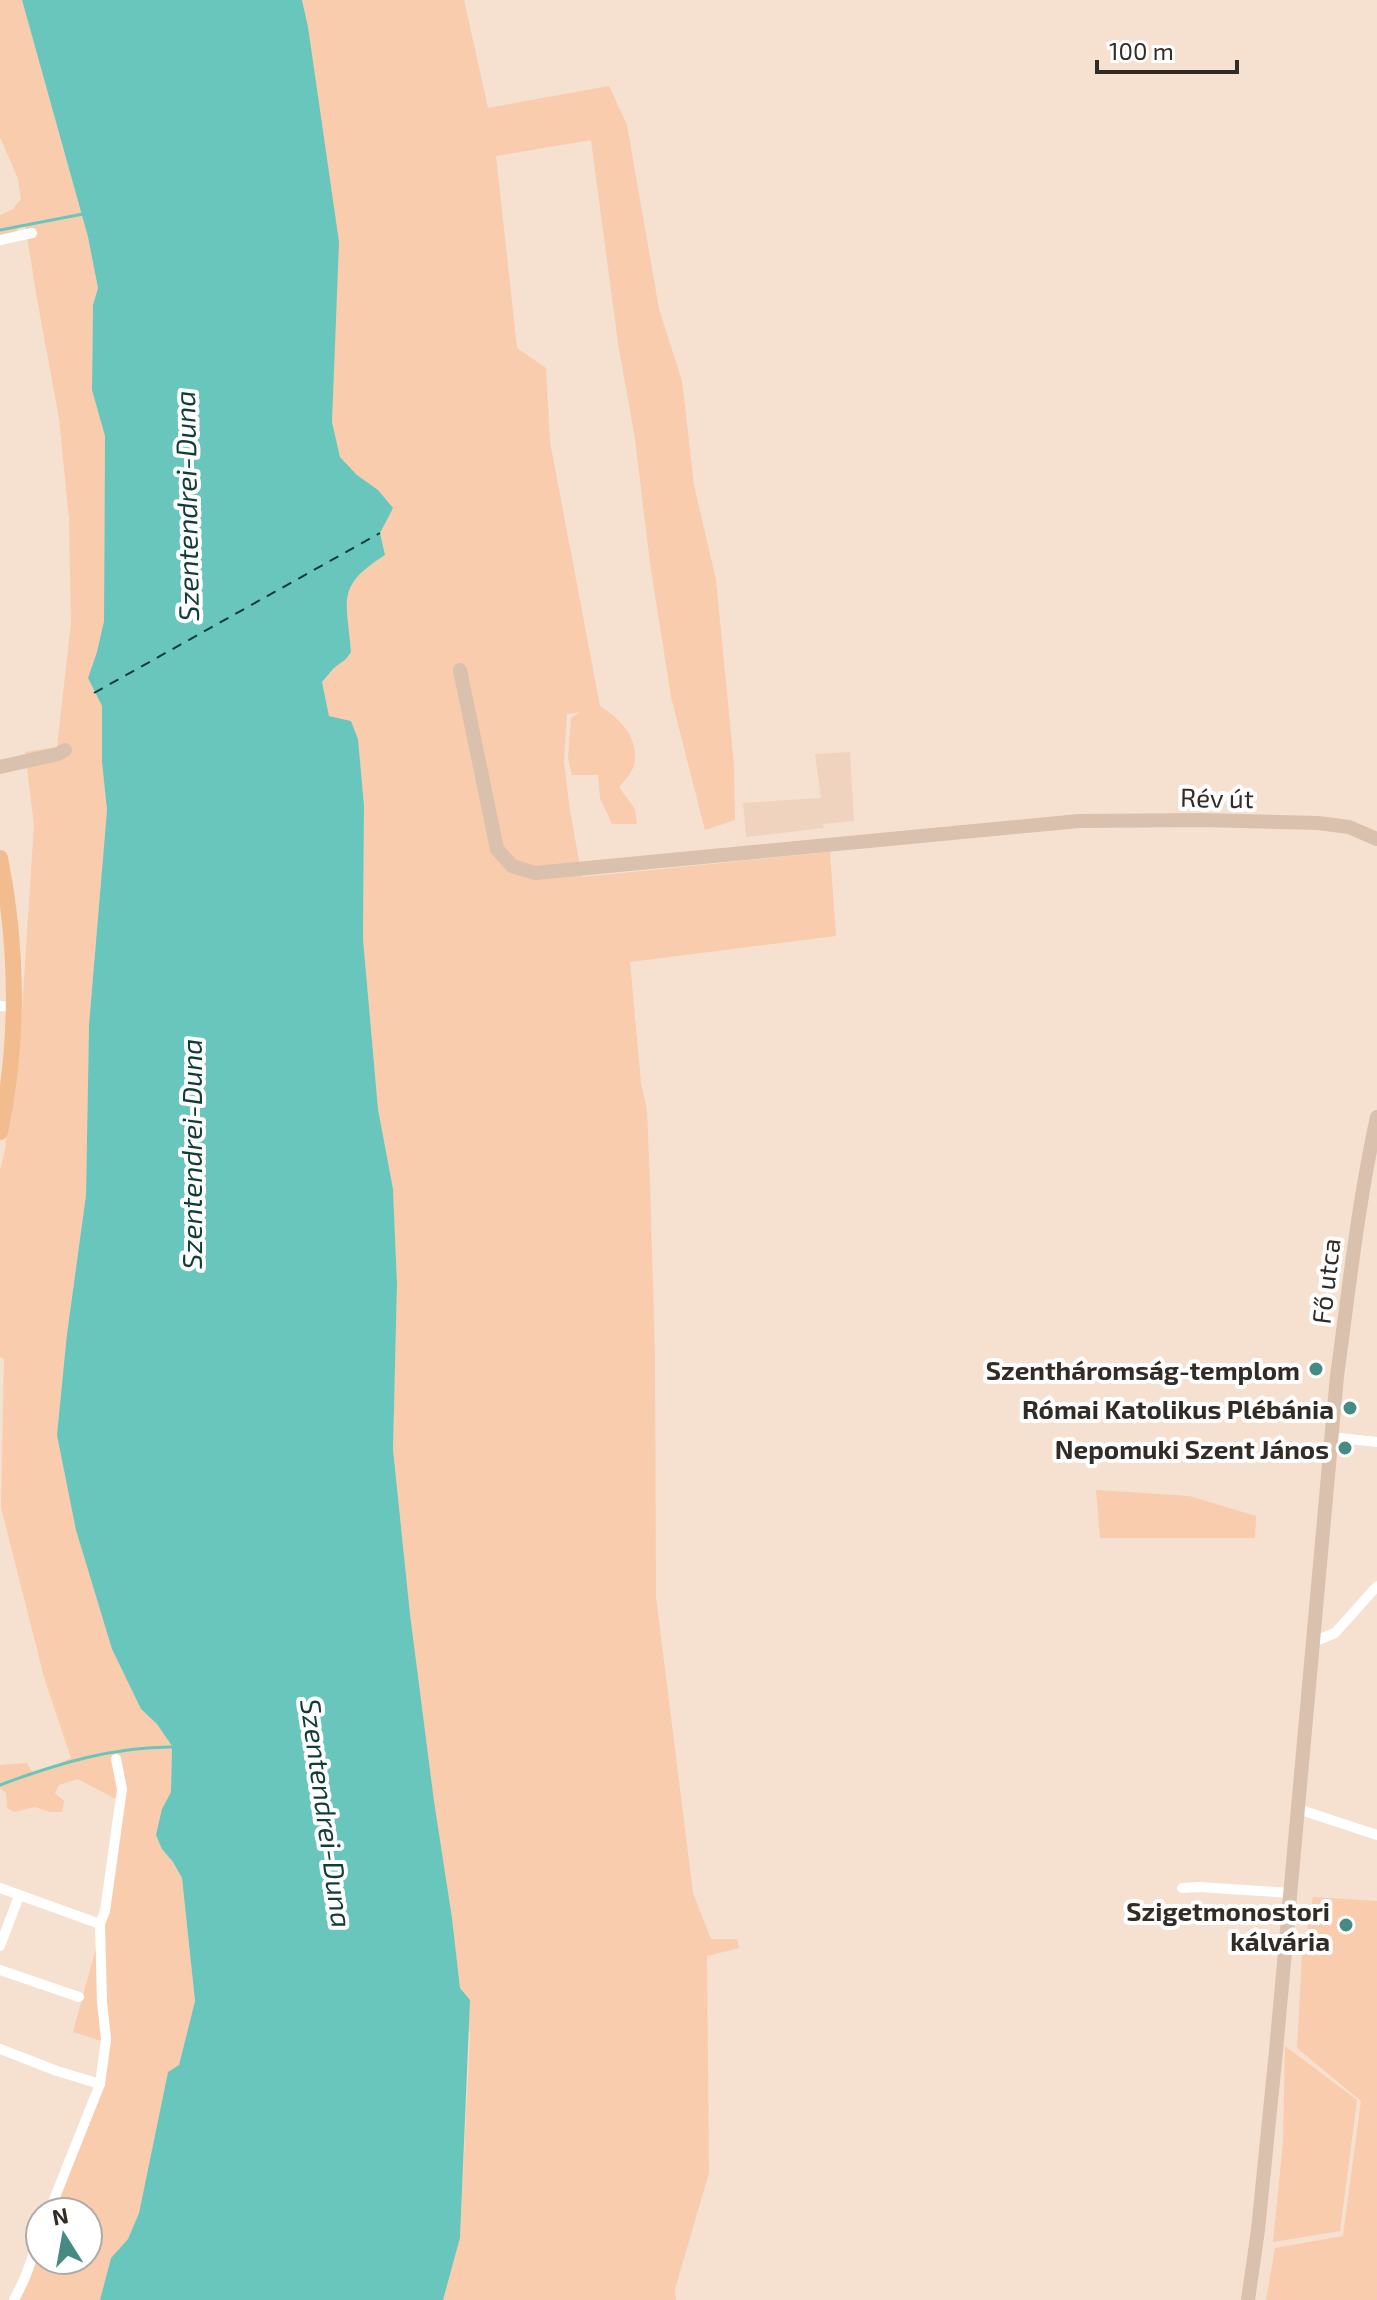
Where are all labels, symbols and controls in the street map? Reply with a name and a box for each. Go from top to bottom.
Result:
scale bar [1097,24,1237,74]
text: 100 m [1109,36,1174,65]
water label: Szentendrei-Duna [167,390,205,622]
street label: Rév út [1180,781,1254,813]
water label: Szentendrei-Duna [174,1039,208,1269]
street label: Fő utca [1304,1236,1346,1326]
place label: Szentháromság-templom [986,1354,1300,1385]
marker: Szentháromság-templom [1307,1360,1325,1378]
place label: Római Katolikus Plébánia [1022,1393,1334,1424]
marker: Római Katolikus Plébánia [1341,1399,1359,1417]
place label: Nepomuki Szent János [1055,1433,1329,1464]
marker: Nepomuki Szent János [1336,1439,1354,1457]
water label: Szentendrei-Duna [294,1696,360,1930]
place label: Szigetmonostori kálvária [1126,1895,1330,1956]
marker: Szigetmonostori kálvária [1337,1916,1355,1934]
north arrow [24,2196,104,2276]
text: N [50,2201,70,2230]

